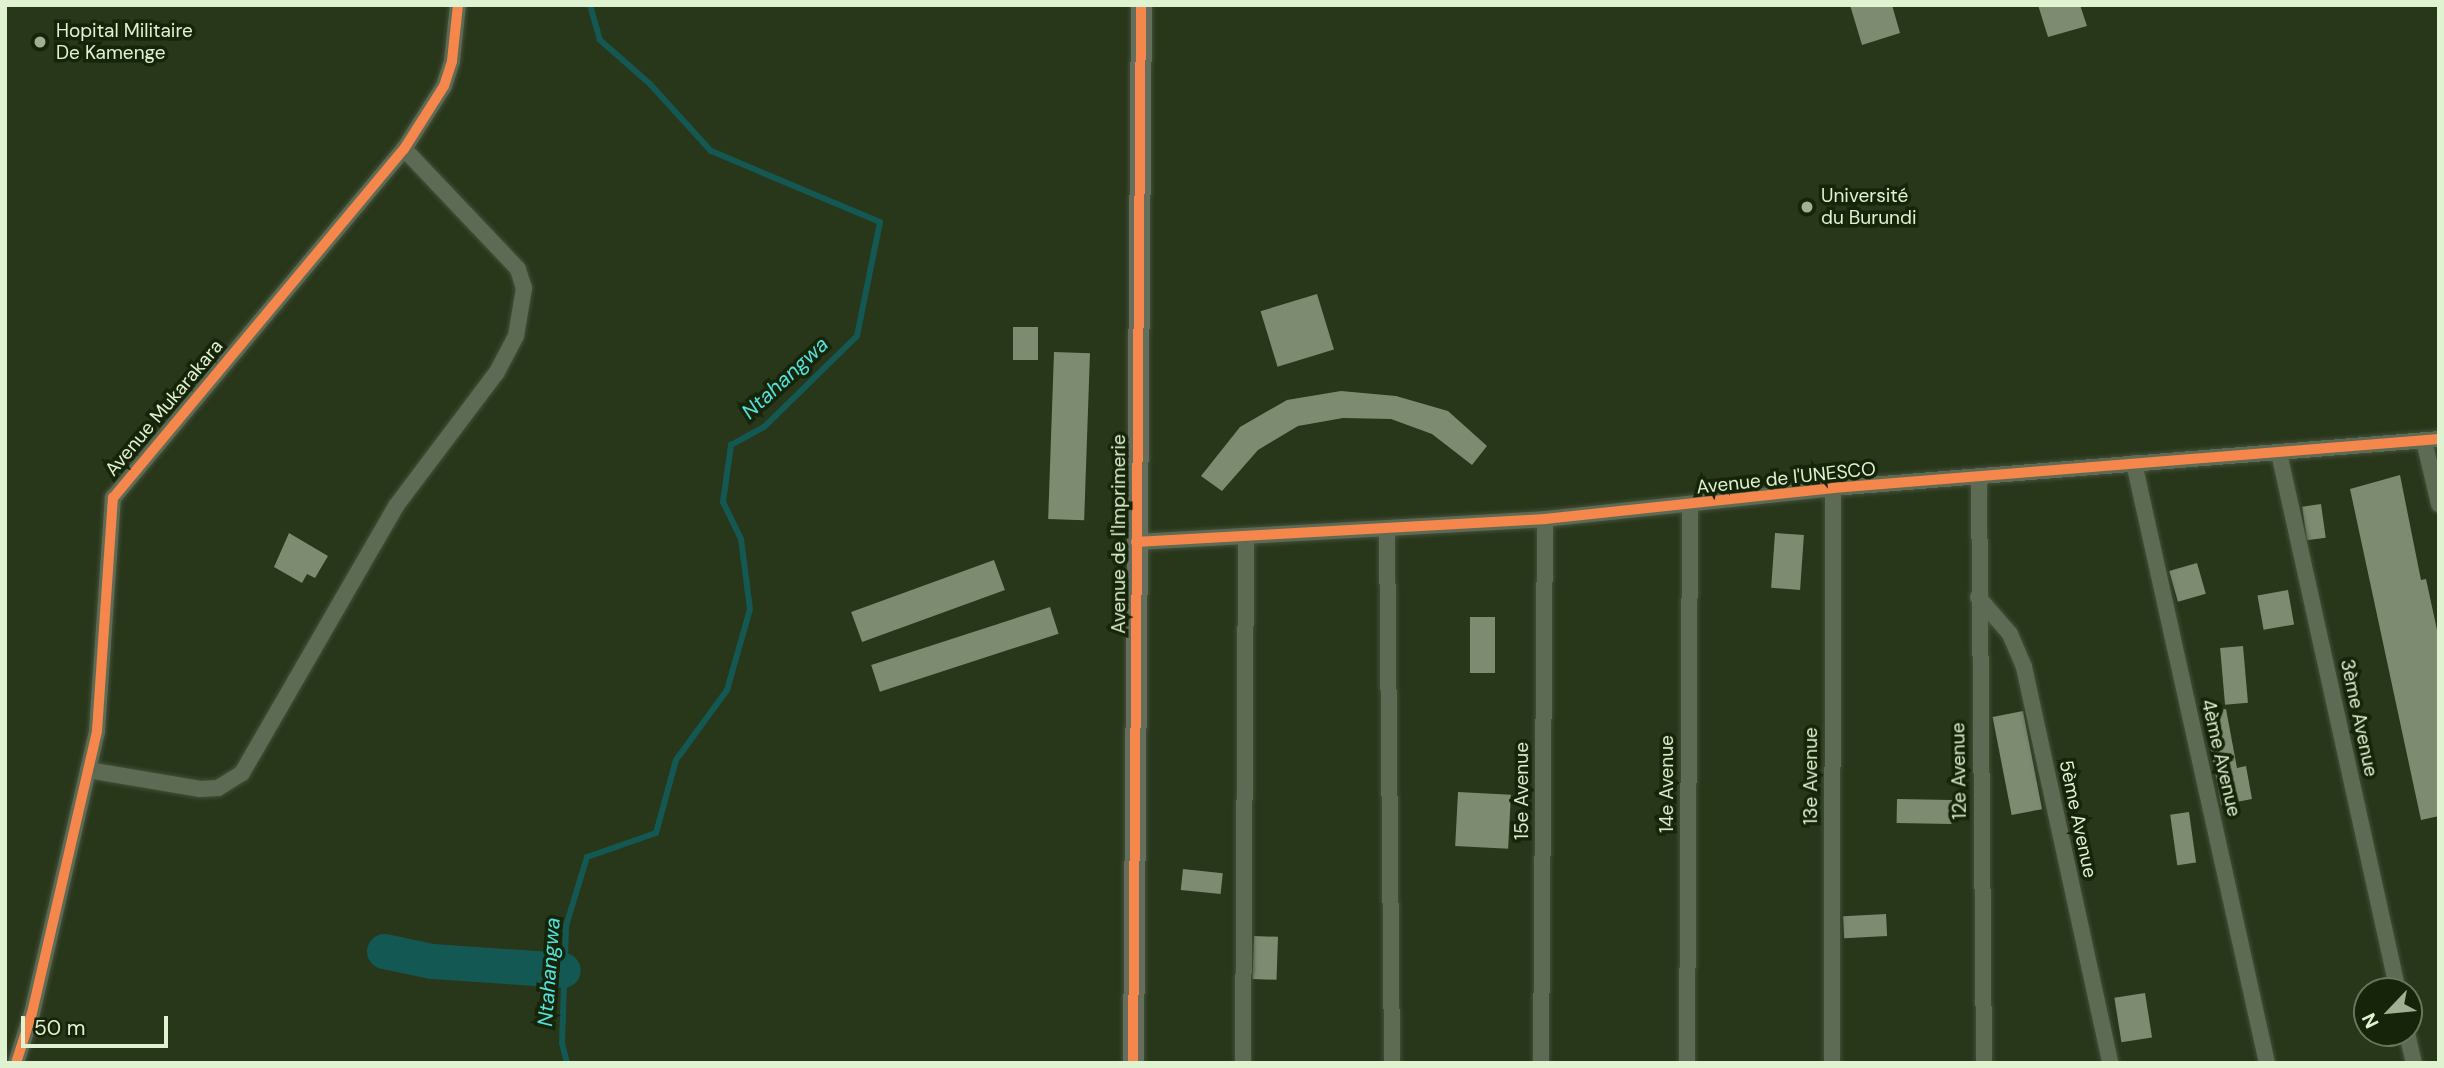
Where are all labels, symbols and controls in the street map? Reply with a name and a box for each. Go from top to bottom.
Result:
place label: Hopital Militaire De Kamenge [56,20,193,64]
marker: Hopital Militaire De Kamenge [30,32,50,52]
place label: Université du Burundi [1821,185,1916,229]
marker: Université du Burundi [1799,199,1815,215]
water label: Ntahangwa [737,332,833,424]
street label: Avenue Mukarakara [100,335,228,481]
street label: Avenue de l'Imprimerie [1108,434,1130,634]
street label: Avenue de l'UNESCO [1695,457,1877,499]
street label: 3ème Avenue [2335,657,2383,779]
street label: 4ème Avenue [2196,697,2246,819]
street label: 12e Avenue [1947,722,1971,820]
street label: 13e Avenue [1800,727,1822,825]
street label: 14e Avenue [1656,735,1678,833]
street label: 15e Avenue [1511,742,1533,840]
street label: 5ème Avenue [2054,758,2102,880]
water label: Ntahangwa [533,917,565,1027]
north arrow [2353,977,2423,1047]
scale bar [24,1002,172,1046]
text: N [2356,1009,2385,1032]
text: 50 m [34,1014,85,1042]

